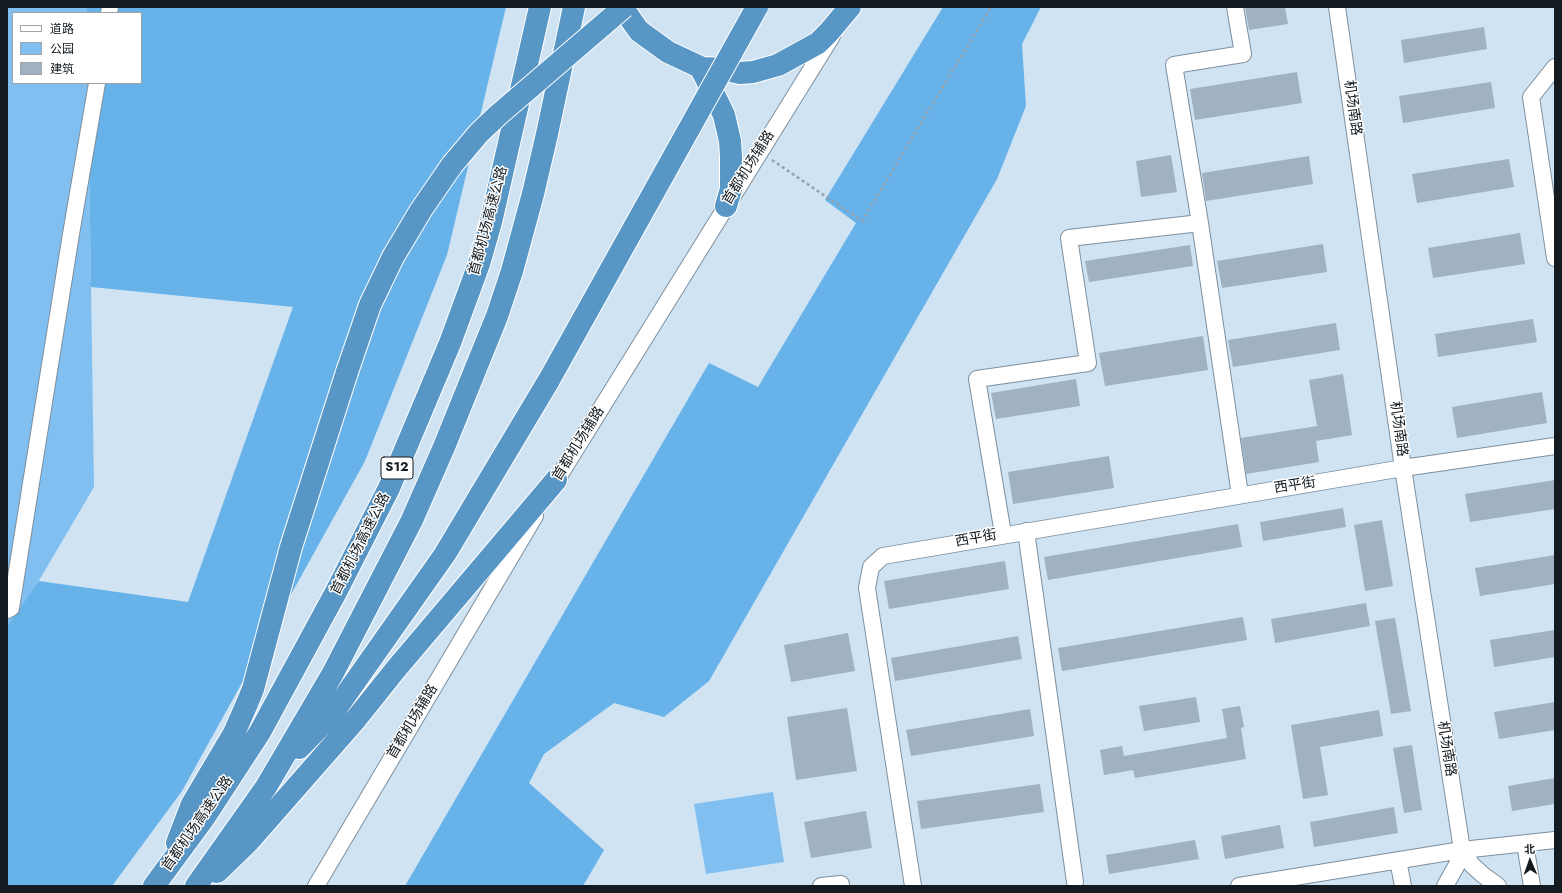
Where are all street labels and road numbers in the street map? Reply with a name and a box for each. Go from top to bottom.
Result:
street label: 机场南路 [1340,79,1364,137]
street label: 首都机场辅路 [720,128,778,208]
street label: 首都机场高速公路 [466,165,512,277]
street label: 机场南路 [1386,400,1410,458]
street label: 首都机场辅路 [550,404,608,484]
road number: S12 [381,457,413,479]
street label: 西平街 [1273,474,1317,498]
street label: 首都机场高速公路 [328,490,394,598]
street label: 西平街 [954,527,998,551]
street label: 首都机场辅路 [384,682,442,762]
street label: 机场南路 [1433,720,1459,778]
street label: 首都机场高速公路 [159,773,237,875]

